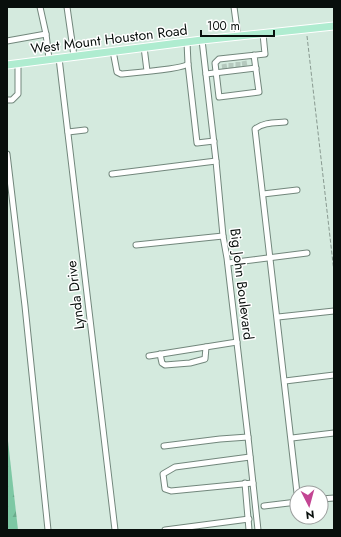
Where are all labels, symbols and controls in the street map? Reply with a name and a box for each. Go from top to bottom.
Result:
scale bar [201,12,274,38]
text: 100 m [207,17,240,35]
street label: West Mount Houston Road [29,19,189,59]
street label: Big John Boulevard [225,227,259,341]
street label: Lynda Drive [61,259,89,331]
north arrow [289,485,329,525]
text: N [305,507,315,523]

